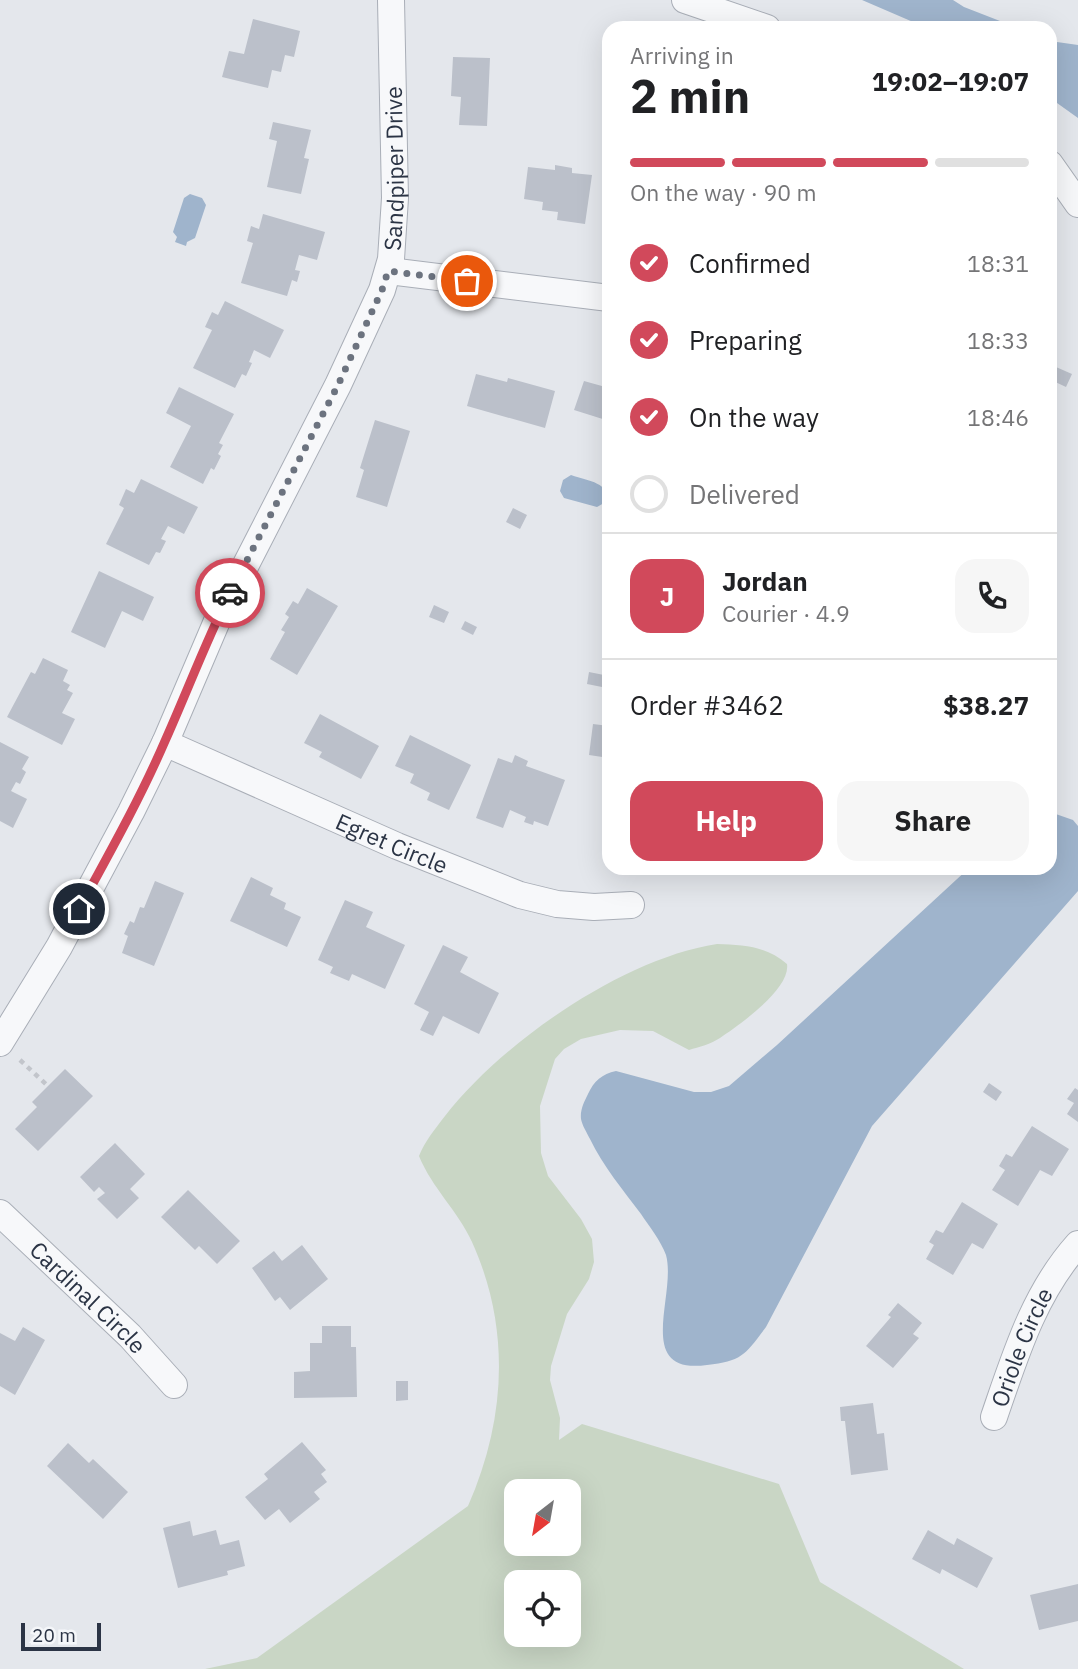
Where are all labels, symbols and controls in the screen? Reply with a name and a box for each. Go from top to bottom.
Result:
text: Arriving in [630,40,734,70]
text: 19:02–19:07 [872,64,1029,98]
text: 2 min [630,66,750,126]
street label: Sandpiper Drive [377,86,410,252]
text: On the way · 90 m [630,177,817,207]
icon: check [630,244,668,282]
text: Confirmed [689,246,811,280]
text: 18:31 [967,248,1029,278]
pin [437,251,497,311]
icon: bag [448,262,486,300]
icon: check [630,321,668,359]
text: Preparing [689,323,802,357]
text: 18:33 [967,325,1029,355]
icon: check [630,398,668,436]
text: On the way [689,400,819,434]
text: 18:46 [967,402,1029,432]
text: Delivered [689,477,800,511]
courier [195,558,265,628]
button: phone [955,559,1029,633]
text: Jordan [722,564,808,598]
icon: car [211,574,249,612]
text: J [660,579,674,613]
text: Courier · 4.9 [722,598,850,628]
text: Order #3462 [630,688,784,722]
text: $38.27 [943,688,1029,722]
button: Help [630,781,823,861]
button: Share [837,781,1029,861]
street label: Egret Circle [331,806,452,880]
pin [49,879,109,939]
icon: home [60,890,98,928]
street label: Cardinal Circle [24,1234,153,1359]
street label: Oriole Circle [984,1282,1059,1411]
north arrow [504,1479,581,1556]
map controls [504,1479,581,1647]
button: locate [504,1570,581,1647]
scale bar [21,1620,102,1652]
text: 20 m [32,1623,76,1647]

